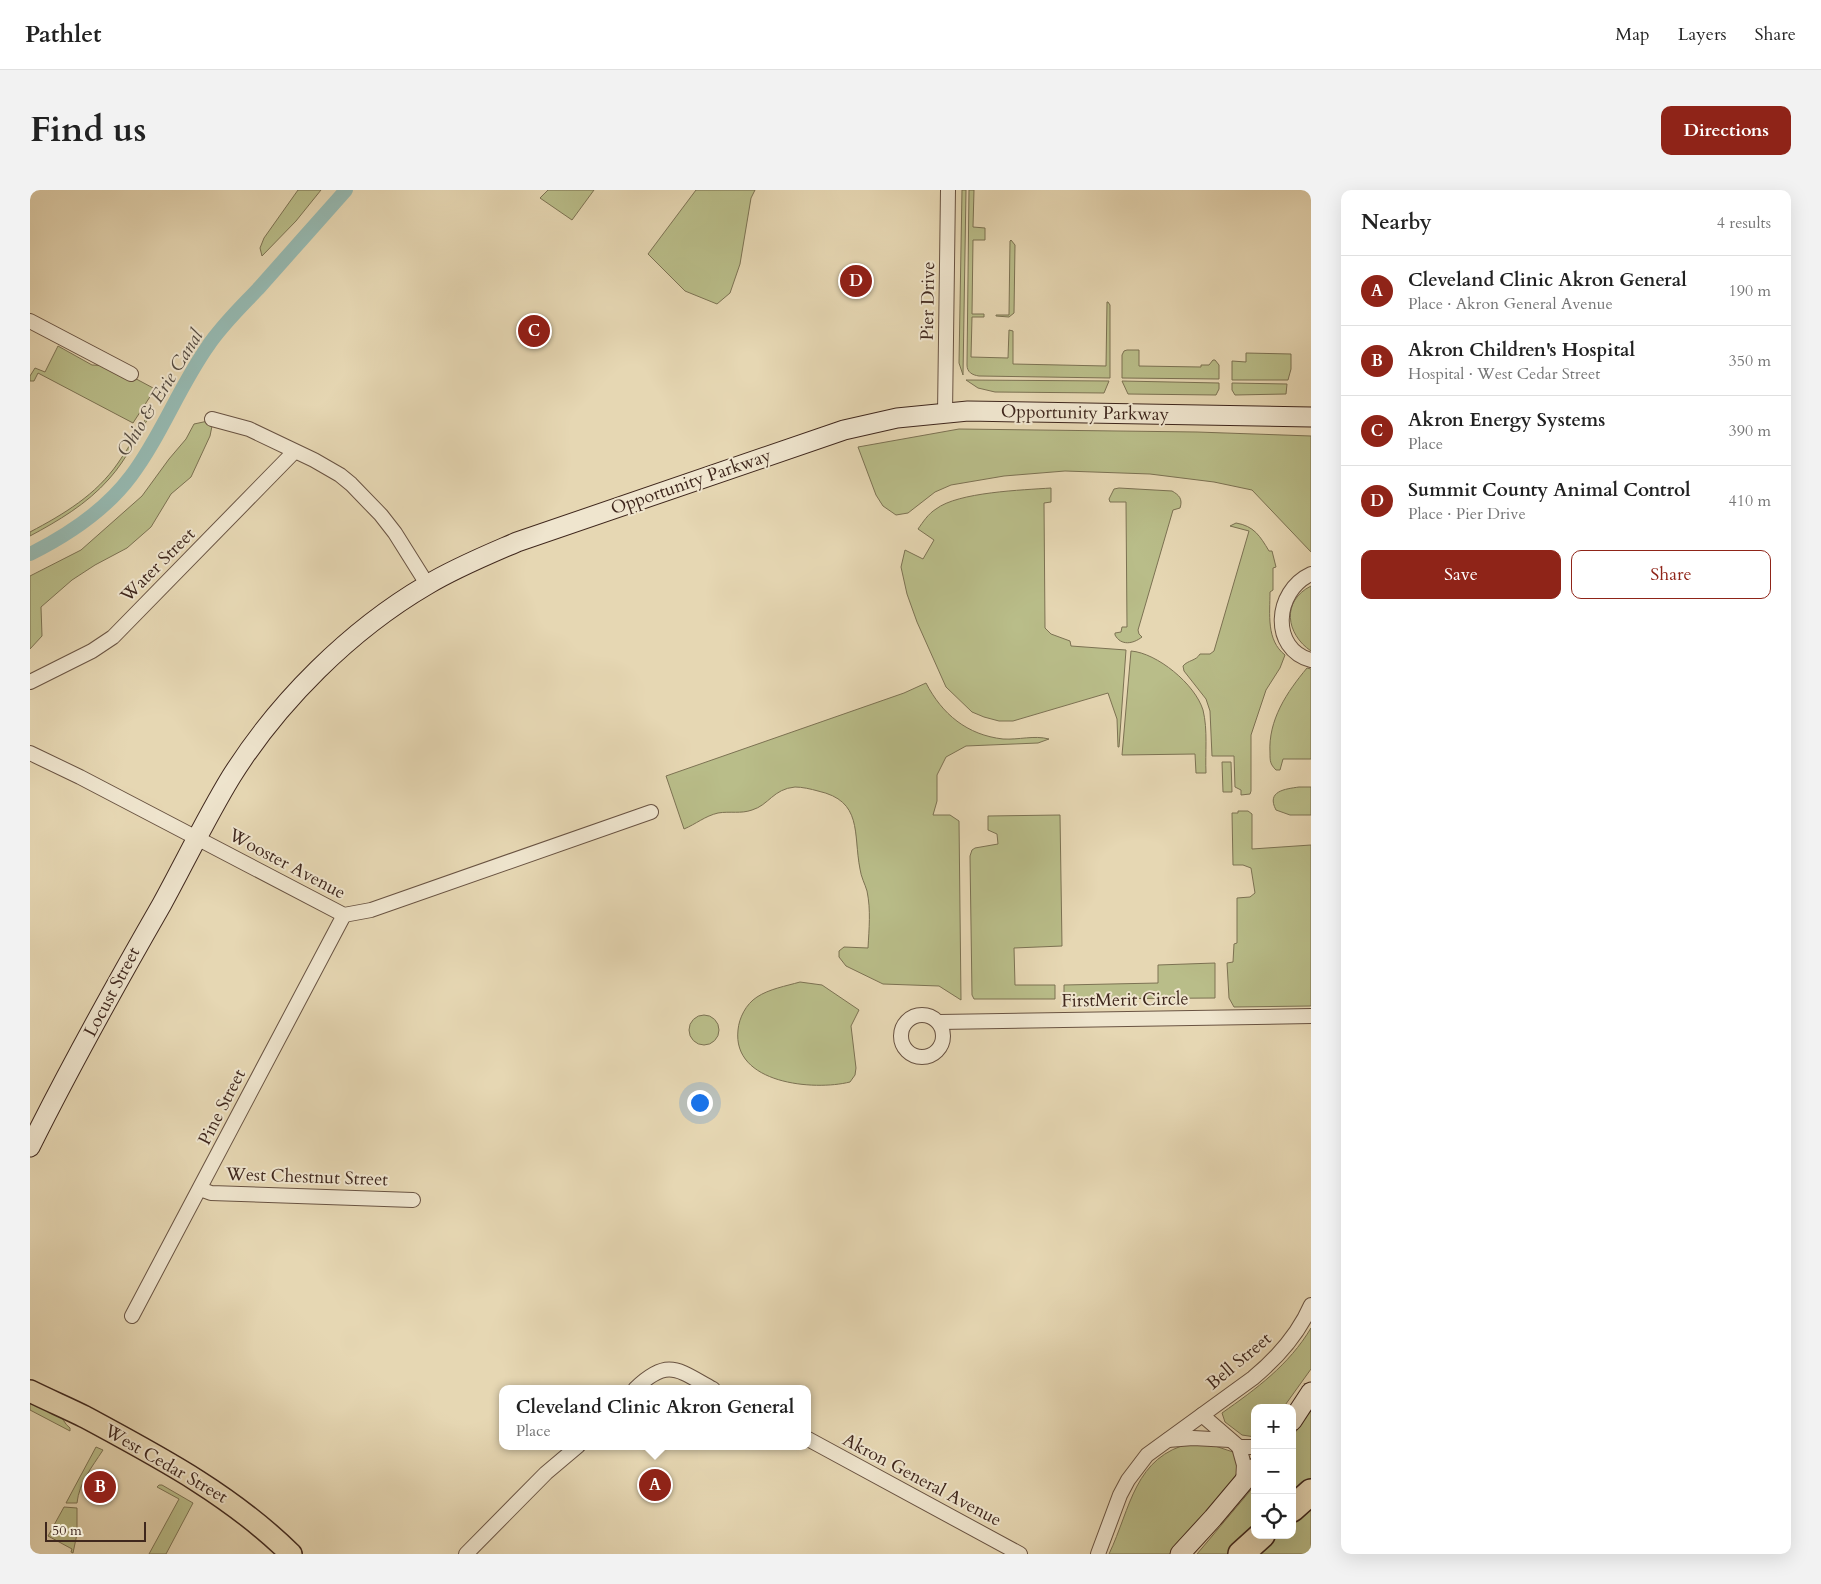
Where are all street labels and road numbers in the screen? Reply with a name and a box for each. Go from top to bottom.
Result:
street label: Pier Drive [915,261,941,341]
street label: Opportunity Parkway [1001,399,1170,427]
street label: Opportunity Parkway [607,443,775,521]
street label: Water Street [114,522,201,609]
street label: Wooster Avenue [223,822,350,905]
street label: Locust Street [78,942,146,1041]
street label: FirstMerit Circle [1061,986,1189,1014]
street label: Pine Street [192,1064,252,1149]
street label: West Chestnut Street [225,1162,389,1192]
street label: Bell Street [1201,1326,1277,1396]
street label: West Cedar Street [99,1418,233,1510]
street label: Akron General Avenue [838,1427,1006,1533]

